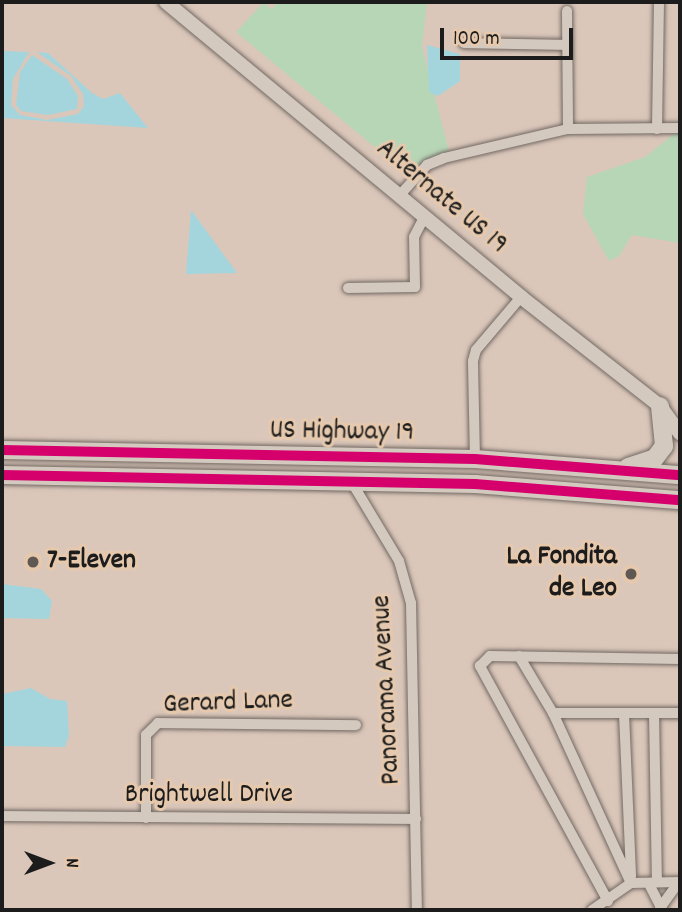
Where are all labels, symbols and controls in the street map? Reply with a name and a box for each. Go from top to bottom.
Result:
scale bar [444,14,577,58]
text: 100 m [453,25,500,55]
street label: Alternate US 19 [368,133,514,263]
street label: US Highway 19 [269,415,415,451]
place label: La Fondita de Leo [506,541,617,607]
place label: 7-Eleven [47,545,136,579]
marker: 7-Eleven [25,554,41,570]
marker: La Fondita de Leo [623,566,639,582]
street label: Panorama Avenue [366,594,410,786]
street label: Gerard Lane [163,685,293,723]
street label: Brightwell Drive [125,779,293,813]
north arrow [14,828,84,898]
text: N [57,858,84,868]

